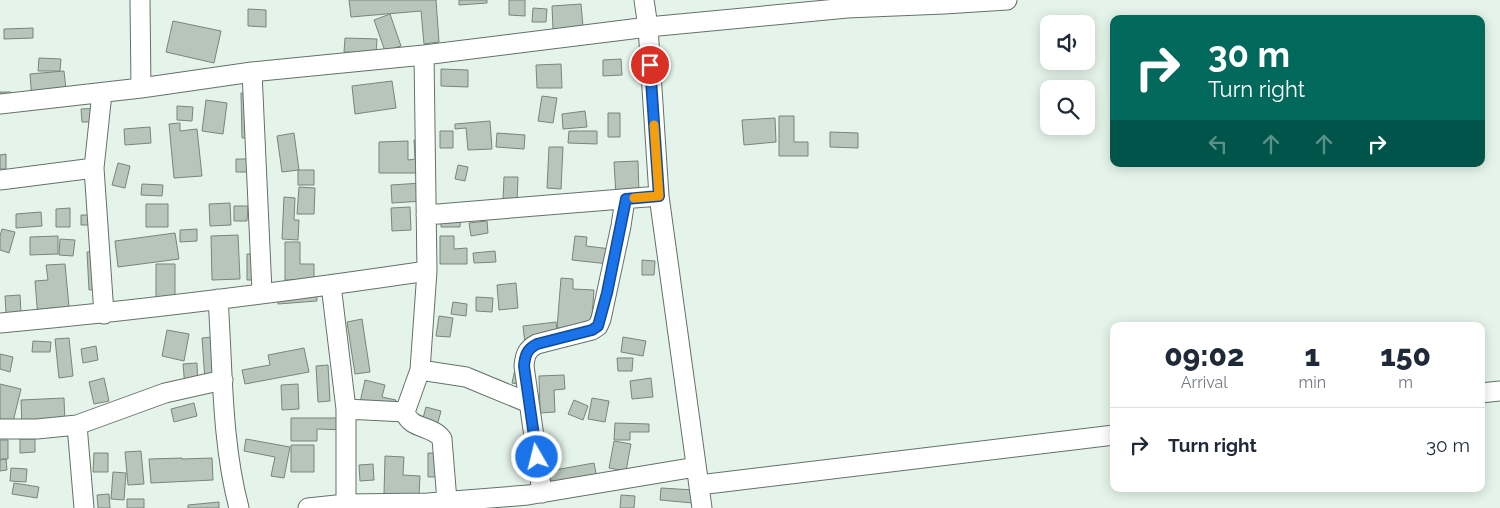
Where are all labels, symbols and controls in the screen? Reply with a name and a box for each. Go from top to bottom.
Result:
map controls [1040,15,1095,135]
button: sound [1040,15,1095,70]
text: 30 m [1208,34,1290,75]
icon: right [1125,35,1190,100]
pin [629,44,671,86]
icon: arrive [636,51,664,79]
text: Turn right [1208,76,1305,102]
button: search [1040,80,1095,135]
icon: left [1204,130,1232,158]
icon: ahead [1257,130,1285,158]
icon: ahead [1310,130,1338,158]
icon: right [1363,130,1391,158]
text: 09:02 [1164,338,1244,373]
text: 1 [1304,338,1320,373]
text: 150 [1380,338,1431,373]
text: Arrival [1181,373,1228,392]
text: min [1298,373,1326,392]
text: m [1398,373,1413,392]
position arrow [510,430,562,482]
icon: right [1125,431,1153,459]
text: Turn right [1168,434,1257,456]
text: 30 m [1426,434,1470,456]

